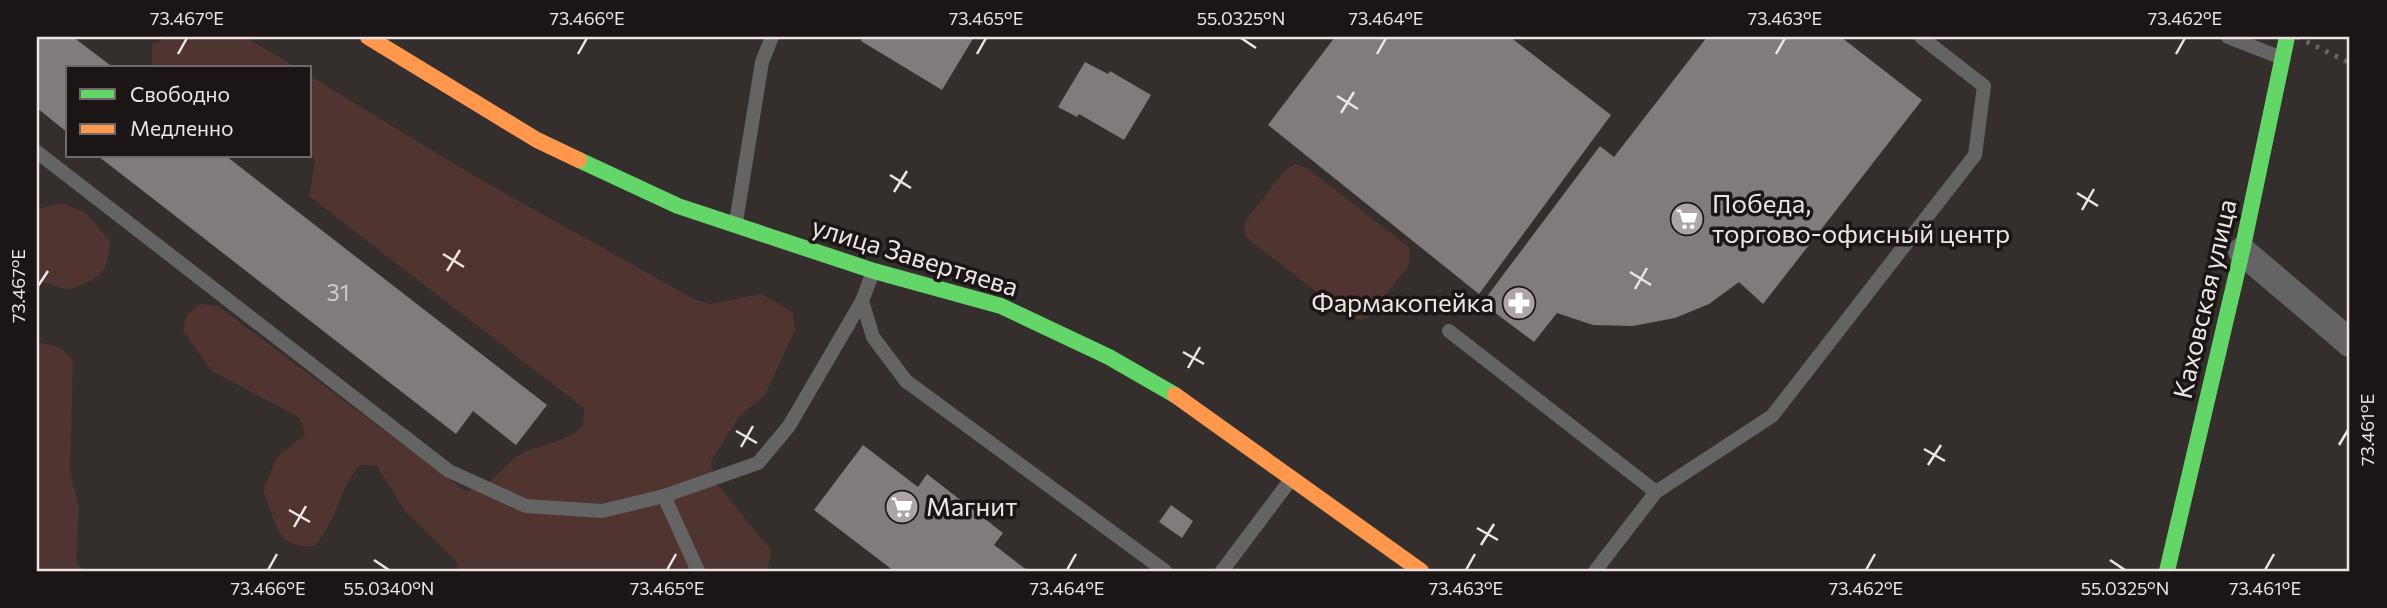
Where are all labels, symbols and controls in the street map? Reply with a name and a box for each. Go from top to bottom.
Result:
text: 73.467°E [150,7,224,29]
text: 73.466°E [549,7,625,29]
text: 73.465°E [949,7,1023,29]
text: 55.0325°N [1197,7,1285,29]
text: 73.464°E [1348,7,1424,29]
text: 73.463°E [1748,7,1822,29]
text: 73.462°E [2148,7,2222,29]
legend [66,66,312,158]
text: Свободно [130,81,230,106]
text: Медленно [130,115,234,140]
place label: Победа, торгово-офисный центр [1712,187,2010,248]
street label: Каховская улица [2166,196,2242,401]
supermarket icon: Победа, торгово-офисный центр [1668,200,1706,238]
street label: улица Завертяева [809,209,1022,302]
text: 73.467°E [7,249,29,323]
house number: 31 [327,278,349,306]
pharmacy icon: Фармакопейка [1500,284,1538,322]
place label: Фармакопейка [1311,286,1494,317]
text: 73.461°E [2356,394,2378,466]
supermarket icon: Магнит [883,488,921,526]
place label: Магнит [926,490,1017,521]
text: 73.466°E [230,577,306,599]
text: 55.0340°N [344,577,434,599]
text: 73.465°E [630,577,704,599]
text: 73.464°E [1029,577,1105,599]
text: 73.463°E [1429,577,1503,599]
text: 73.462°E [1829,577,1903,599]
text: 55.0325°N [2081,577,2169,599]
text: 73.461°E [2229,577,2301,599]

